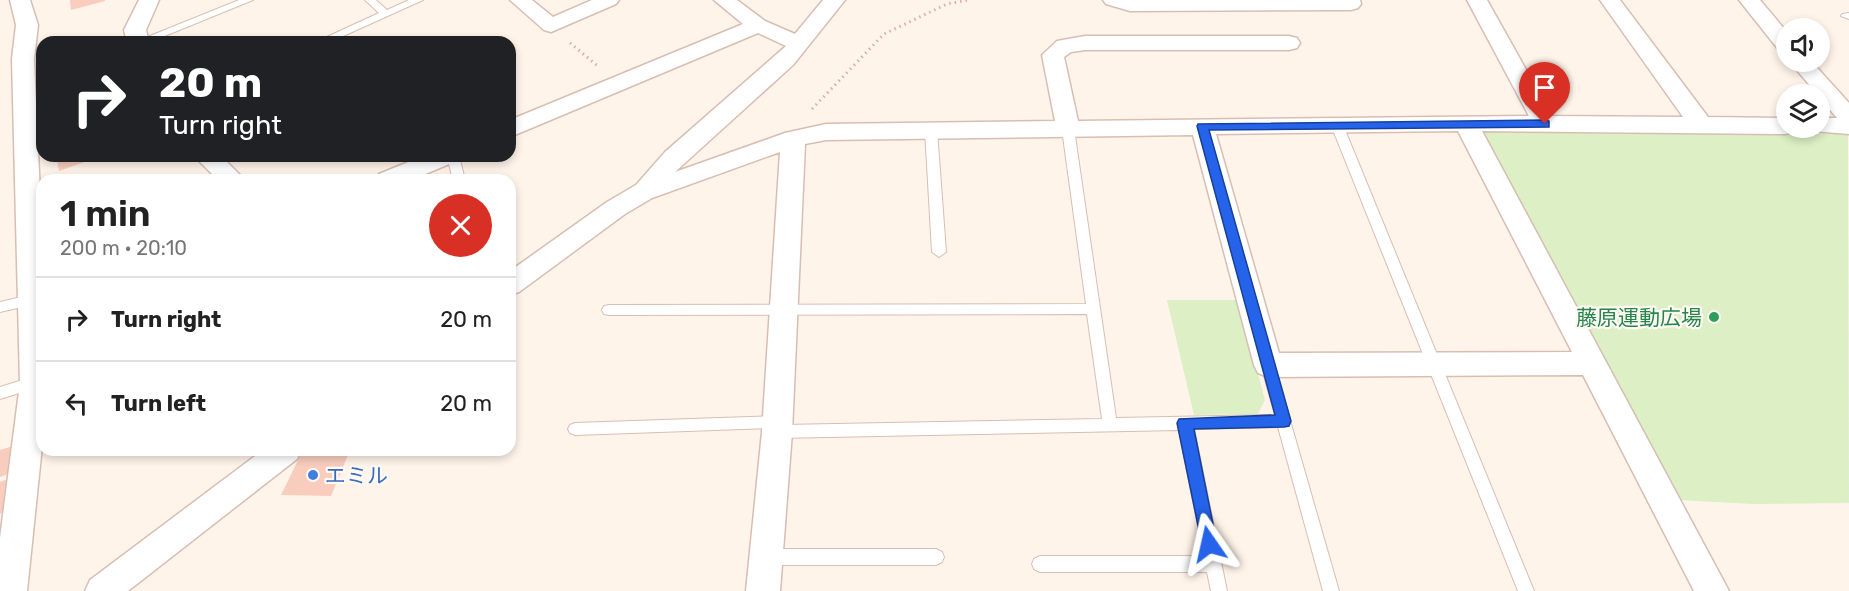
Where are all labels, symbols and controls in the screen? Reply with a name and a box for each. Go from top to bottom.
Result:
map controls [1776,18,1830,138]
button: sound [1776,18,1830,72]
text: 20 m [159,58,262,108]
icon: right [60,60,138,138]
pin [1519,62,1570,124]
icon: arrive [1528,71,1561,104]
button: layers [1776,84,1830,138]
text: Turn right [159,109,282,141]
text: 1 min [60,192,151,235]
button: close [429,194,492,257]
text: 200 m · 20:10 [60,236,187,260]
icon: right [60,303,93,336]
place label: 藤原運動広場 [1576,305,1702,330]
text: Turn right [111,306,221,333]
text: 20 m [440,306,492,333]
marker: 藤原運動広場 [1707,310,1721,324]
icon: left [60,387,93,420]
text: Turn left [111,390,206,417]
text: 20 m [440,390,492,417]
place label: エミル [325,463,388,488]
marker: エミル [306,468,320,482]
position arrow [1177,512,1241,576]

